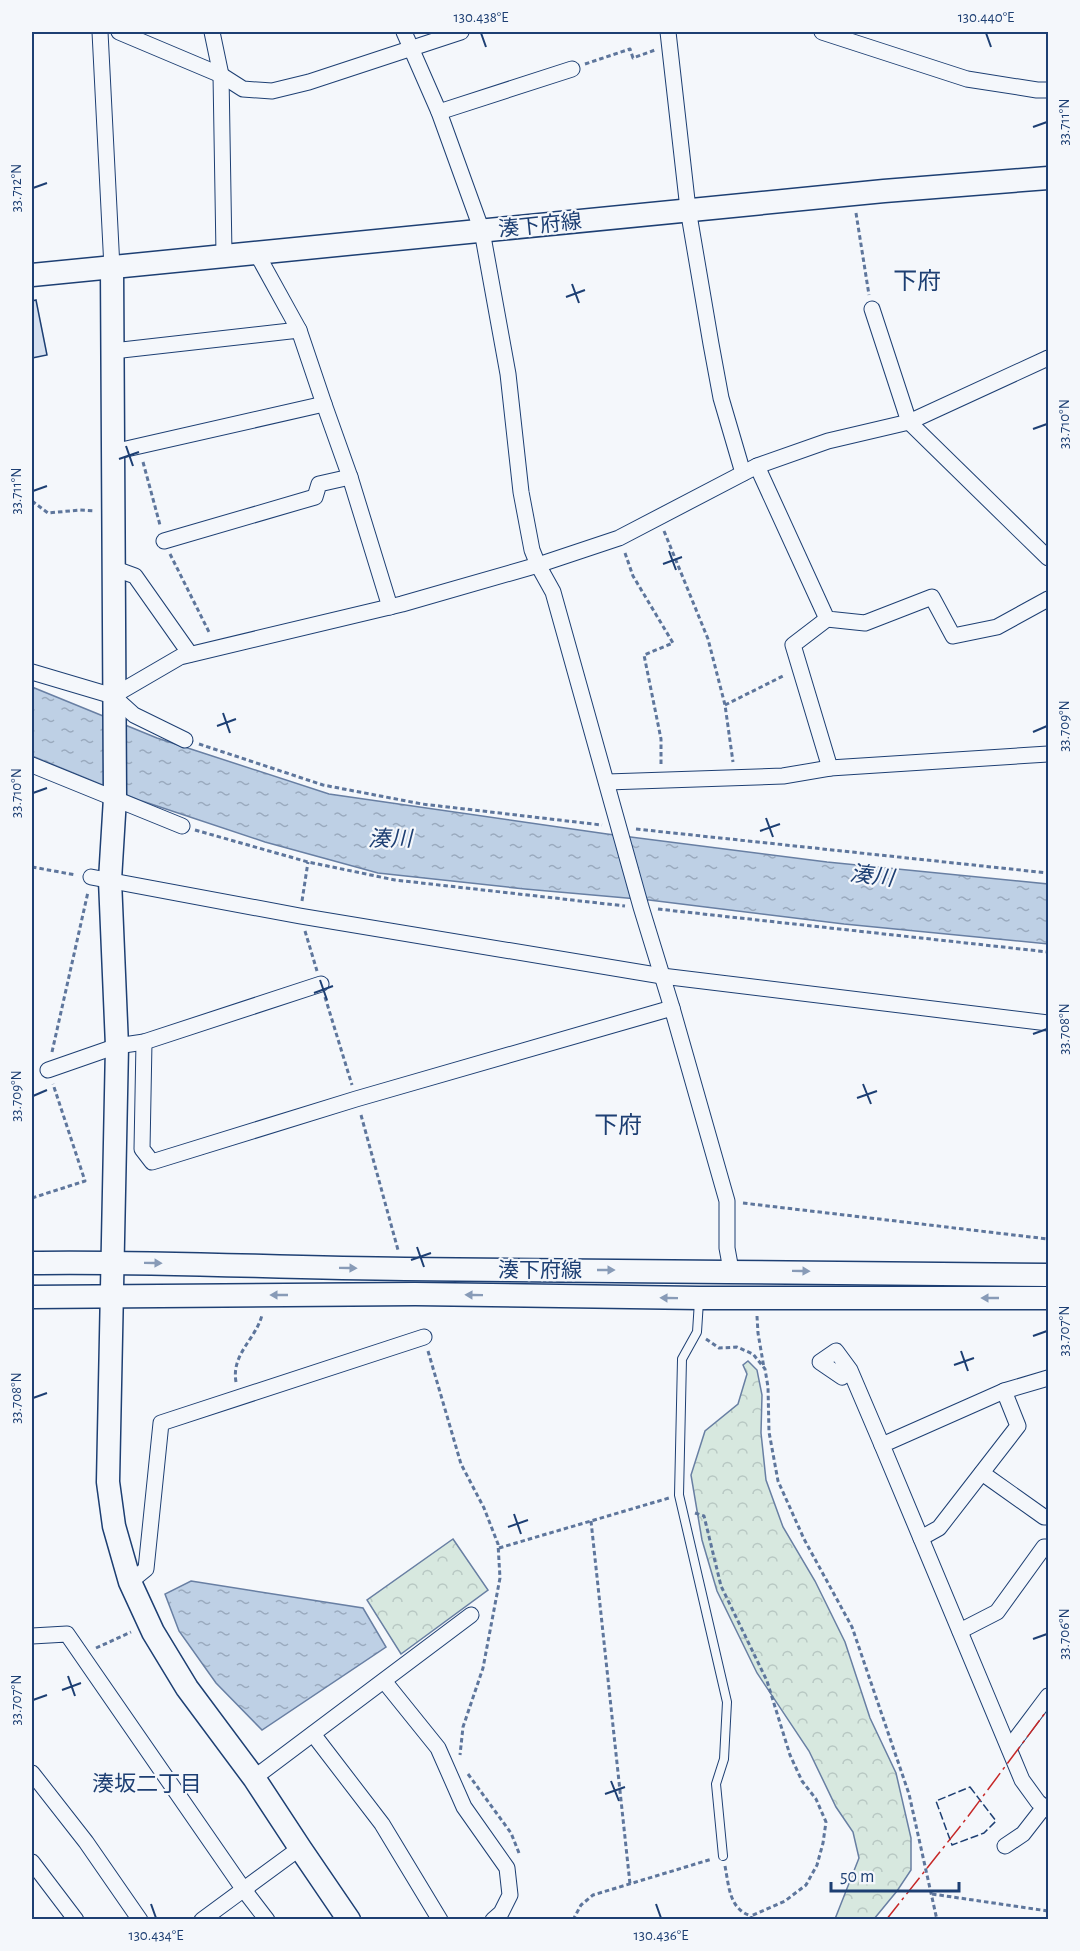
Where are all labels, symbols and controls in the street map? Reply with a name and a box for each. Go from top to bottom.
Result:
text: 130.438°E [454,10,508,25]
text: 130.440°E [958,10,1014,25]
text: 33.711°N [1057,98,1072,146]
text: 33.712°N [9,164,24,212]
street label: 湊下府線 [497,210,583,240]
district label: 下府 [893,269,941,294]
text: 33.710°N [1057,399,1072,449]
text: 33.711°N [9,467,24,515]
text: 33.709°N [1057,700,1072,752]
text: 33.710°N [9,768,24,818]
water label: 湊川 [368,827,414,850]
water label: 湊川 [849,861,897,890]
text: 33.708°N [1057,1003,1072,1055]
text: 33.709°N [9,1070,24,1122]
district label: 下府 [594,1113,642,1138]
one-way arrow [143,1258,162,1268]
street label: 湊下府線 [498,1259,582,1281]
one-way arrow [338,1263,357,1273]
one-way arrow [596,1265,615,1275]
one-way arrow [791,1266,810,1276]
one-way arrow [270,1290,289,1300]
one-way arrow [465,1290,484,1299]
one-way arrow [660,1293,679,1302]
one-way arrow [981,1293,1000,1303]
text: 33.707°N [1057,1306,1072,1356]
text: 33.708°N [9,1372,24,1424]
text: 33.706°N [1057,1608,1072,1660]
text: 33.707°N [9,1675,24,1725]
district label: 湊坂二丁目 [92,1772,202,1795]
scale bar [831,1855,958,1893]
text: 50 m [840,1868,874,1886]
text: 130.434°E [129,1928,183,1943]
text: 130.436°E [634,1928,688,1943]

